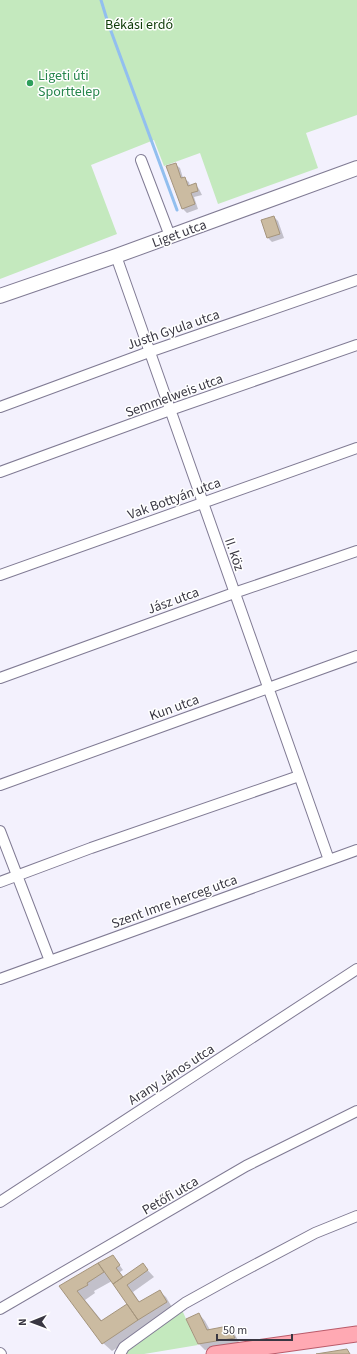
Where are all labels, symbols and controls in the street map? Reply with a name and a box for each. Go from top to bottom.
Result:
park label: Békási erdő [105,15,173,35]
place label: Ligeti úti Sporttelep [38,66,100,102]
marker: Ligeti úti Sporttelep [25,78,35,88]
street label: Liget utca [149,215,209,253]
street label: Justh Gyula utca [124,305,222,355]
street label: Semmelweis utca [123,369,226,423]
street label: Vak Bottyán utca [125,473,224,525]
street label: II. köz [219,535,249,574]
street label: Jász utca [145,582,202,620]
street label: Kun utca [147,690,202,726]
street label: Szent Imre herceg utca [109,870,240,934]
street label: Arany János utca [124,1039,219,1110]
street label: Petőfi utca [139,1172,202,1220]
north arrow [12,1302,52,1342]
scale bar [217,1316,292,1342]
text: N [15,1318,30,1326]
text: 50 m [223,1322,247,1339]

